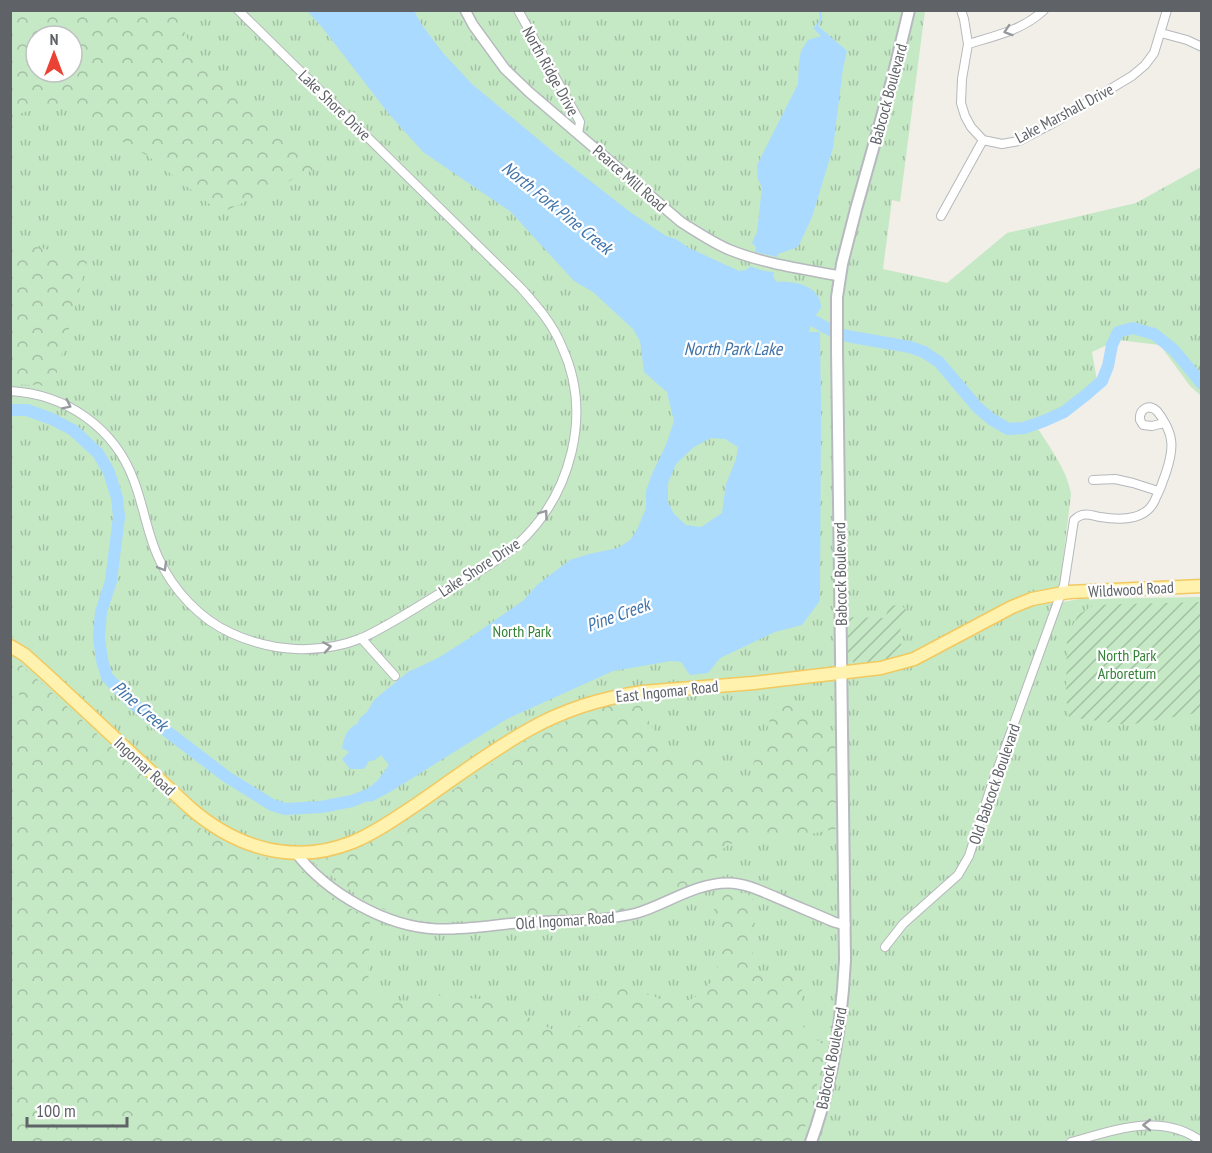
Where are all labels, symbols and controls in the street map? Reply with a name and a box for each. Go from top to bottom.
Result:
street label: North Ridge Drive [518,23,584,119]
north arrow [24,24,84,84]
one-way arrow [1003,24,1014,37]
text: N [50,29,58,49]
street label: Babcock Boulevard [865,41,911,147]
street label: Lake Shore Drive [295,65,375,145]
street label: Lake Marshall Drive [1011,79,1117,147]
street label: Pearce Mill Road [589,140,671,216]
water label: North Fork Pine Creek [497,156,619,261]
water label: North Park Lake [684,337,784,360]
one-way arrow [60,398,71,410]
one-way arrow [537,509,548,520]
street label: Babcock Boulevard [829,522,851,626]
street label: Lake Shore Drive [435,533,523,601]
one-way arrow [156,561,168,571]
street label: Wildwood Road [1088,577,1174,601]
water label: Pine Creek [583,592,655,637]
park label: North Park [493,621,552,641]
one-way arrow [322,641,332,654]
park label: North Park Arboretum [1098,645,1157,683]
water label: Pine Creek [108,675,174,737]
street label: East Ingomar Road [615,676,719,706]
street label: Old Babcock Boulevard [964,721,1024,847]
street label: Ingomar Road [110,733,180,799]
street label: Old Ingomar Road [515,907,615,933]
street label: Babcock Boulevard [811,1005,851,1111]
scale bar [27,1090,128,1128]
text: 100 m [36,1099,76,1122]
one-way arrow [1142,1119,1151,1131]

